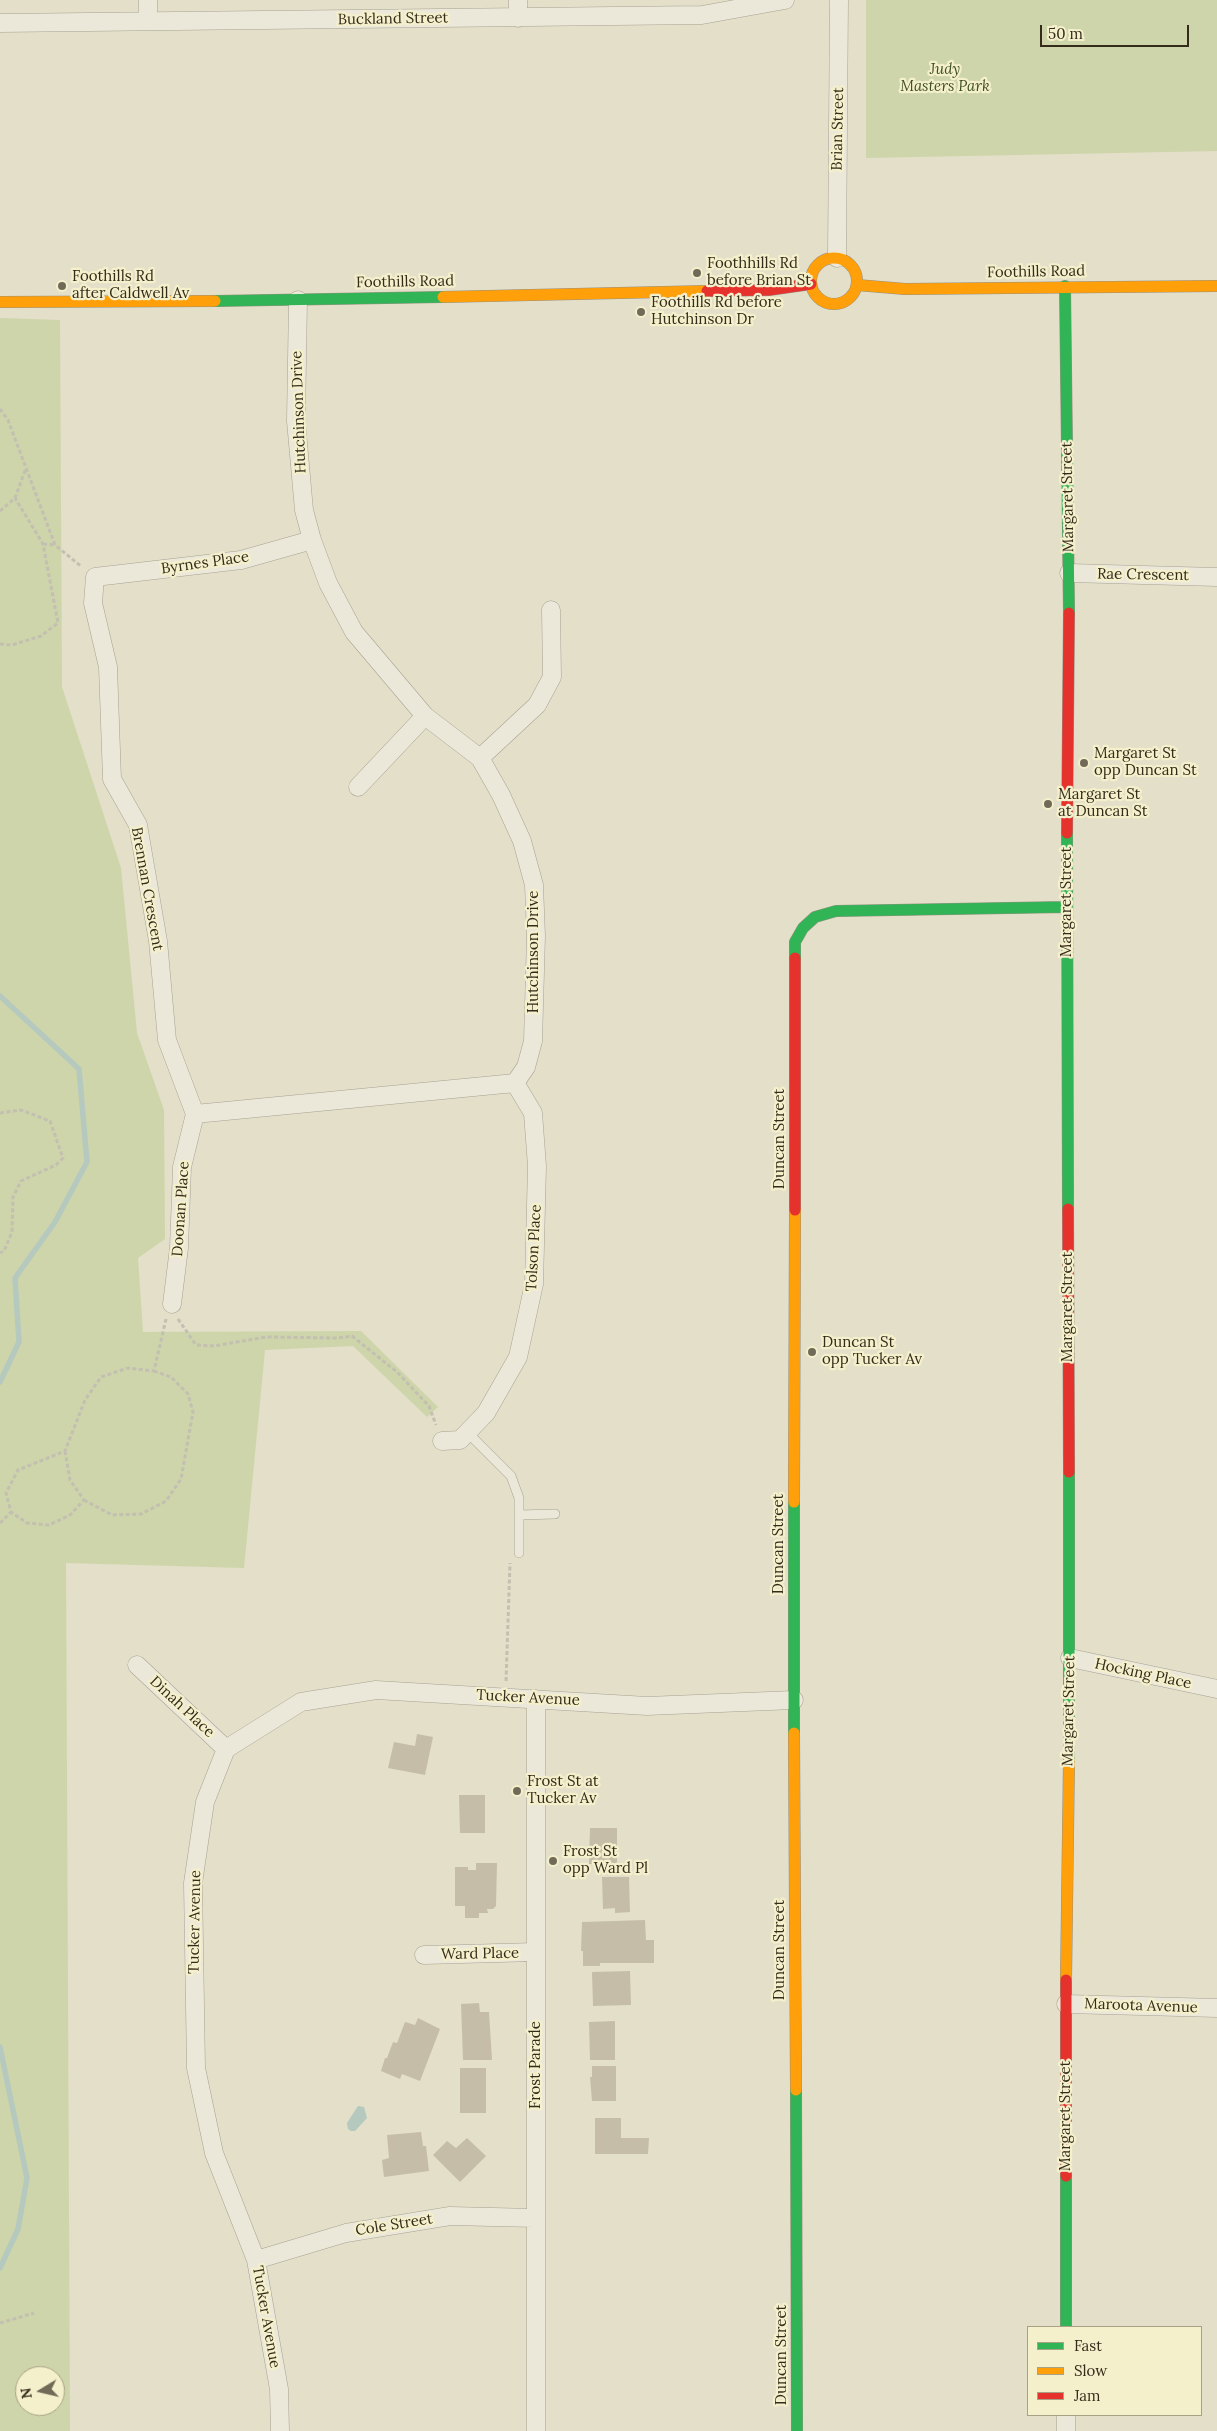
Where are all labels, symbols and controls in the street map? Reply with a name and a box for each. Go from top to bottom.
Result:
street label: Buckland Street [338,9,448,29]
scale bar [1042,15,1191,47]
text: 50 m [1048,24,1083,43]
park label: Judy Masters Park [900,61,990,96]
street label: Brian Street [828,87,848,171]
place label: Foothhills Rd before Brian St [707,255,811,290]
street label: Foothills Road [987,262,1085,282]
marker: Foothhills Rd before Brian St [691,267,703,279]
place label: Foothills Rd after Caldwell Av [72,268,189,303]
street label: Foothills Road [356,272,454,292]
marker: Foothills Rd after Caldwell Av [56,280,68,292]
place label: Foothills Rd before Hutchinson Dr [651,294,782,329]
marker: Foothills Rd before Hutchinson Dr [635,306,647,318]
street label: Hutchinson Drive [288,350,310,474]
street label: Margaret Street [1058,442,1078,552]
street label: Byrnes Place [160,548,250,578]
street label: Rae Crescent [1097,565,1189,585]
place label: Margaret St opp Duncan St [1094,745,1197,780]
marker: Margaret St opp Duncan St [1078,757,1090,769]
place label: Margaret St at Duncan St [1058,786,1148,821]
marker: Margaret St at Duncan St [1042,798,1054,810]
street label: Brennan Crescent [127,826,167,952]
street label: Margaret Street [1058,847,1076,957]
street label: Hutchinson Drive [525,891,543,1013]
street label: Duncan Street [771,1089,789,1189]
street label: Doonan Place [169,1161,193,1257]
street label: Tolson Place [523,1204,545,1292]
street label: Margaret Street [1059,1252,1077,1362]
place label: Duncan St opp Tucker Av [822,1334,922,1369]
marker: Duncan St opp Tucker Av [806,1346,818,1358]
street label: Duncan Street [770,1494,788,1594]
street label: Hocking Place [1093,1655,1193,1693]
street label: Margaret Street [1059,1656,1079,1766]
street label: Dinah Place [146,1672,218,1742]
street label: Tucker Avenue [476,1686,580,1710]
place label: Frost St at Tucker Av [527,1773,599,1808]
marker: Frost St at Tucker Av [511,1785,523,1797]
place label: Frost St opp Ward Pl [563,1843,648,1878]
marker: Frost St opp Ward Pl [547,1855,559,1867]
street label: Tucker Avenue [185,1870,205,1974]
street label: Duncan Street [771,1900,789,2000]
street label: Ward Place [441,1944,519,1964]
street label: Maroota Avenue [1084,1995,1198,2017]
street label: Frost Parade [527,2021,545,2109]
street label: Margaret Street [1057,2061,1075,2171]
street label: Cole Street [354,2210,434,2240]
street label: Tucker Avenue [248,2264,284,2370]
street label: Duncan Street [773,2305,791,2405]
legend [1027,2326,1202,2416]
text: Fast [1074,2336,1102,2355]
text: Slow [1074,2361,1107,2380]
north arrow [15,2366,65,2416]
text: N [16,2386,36,2400]
text: Jam [1074,2386,1101,2405]

